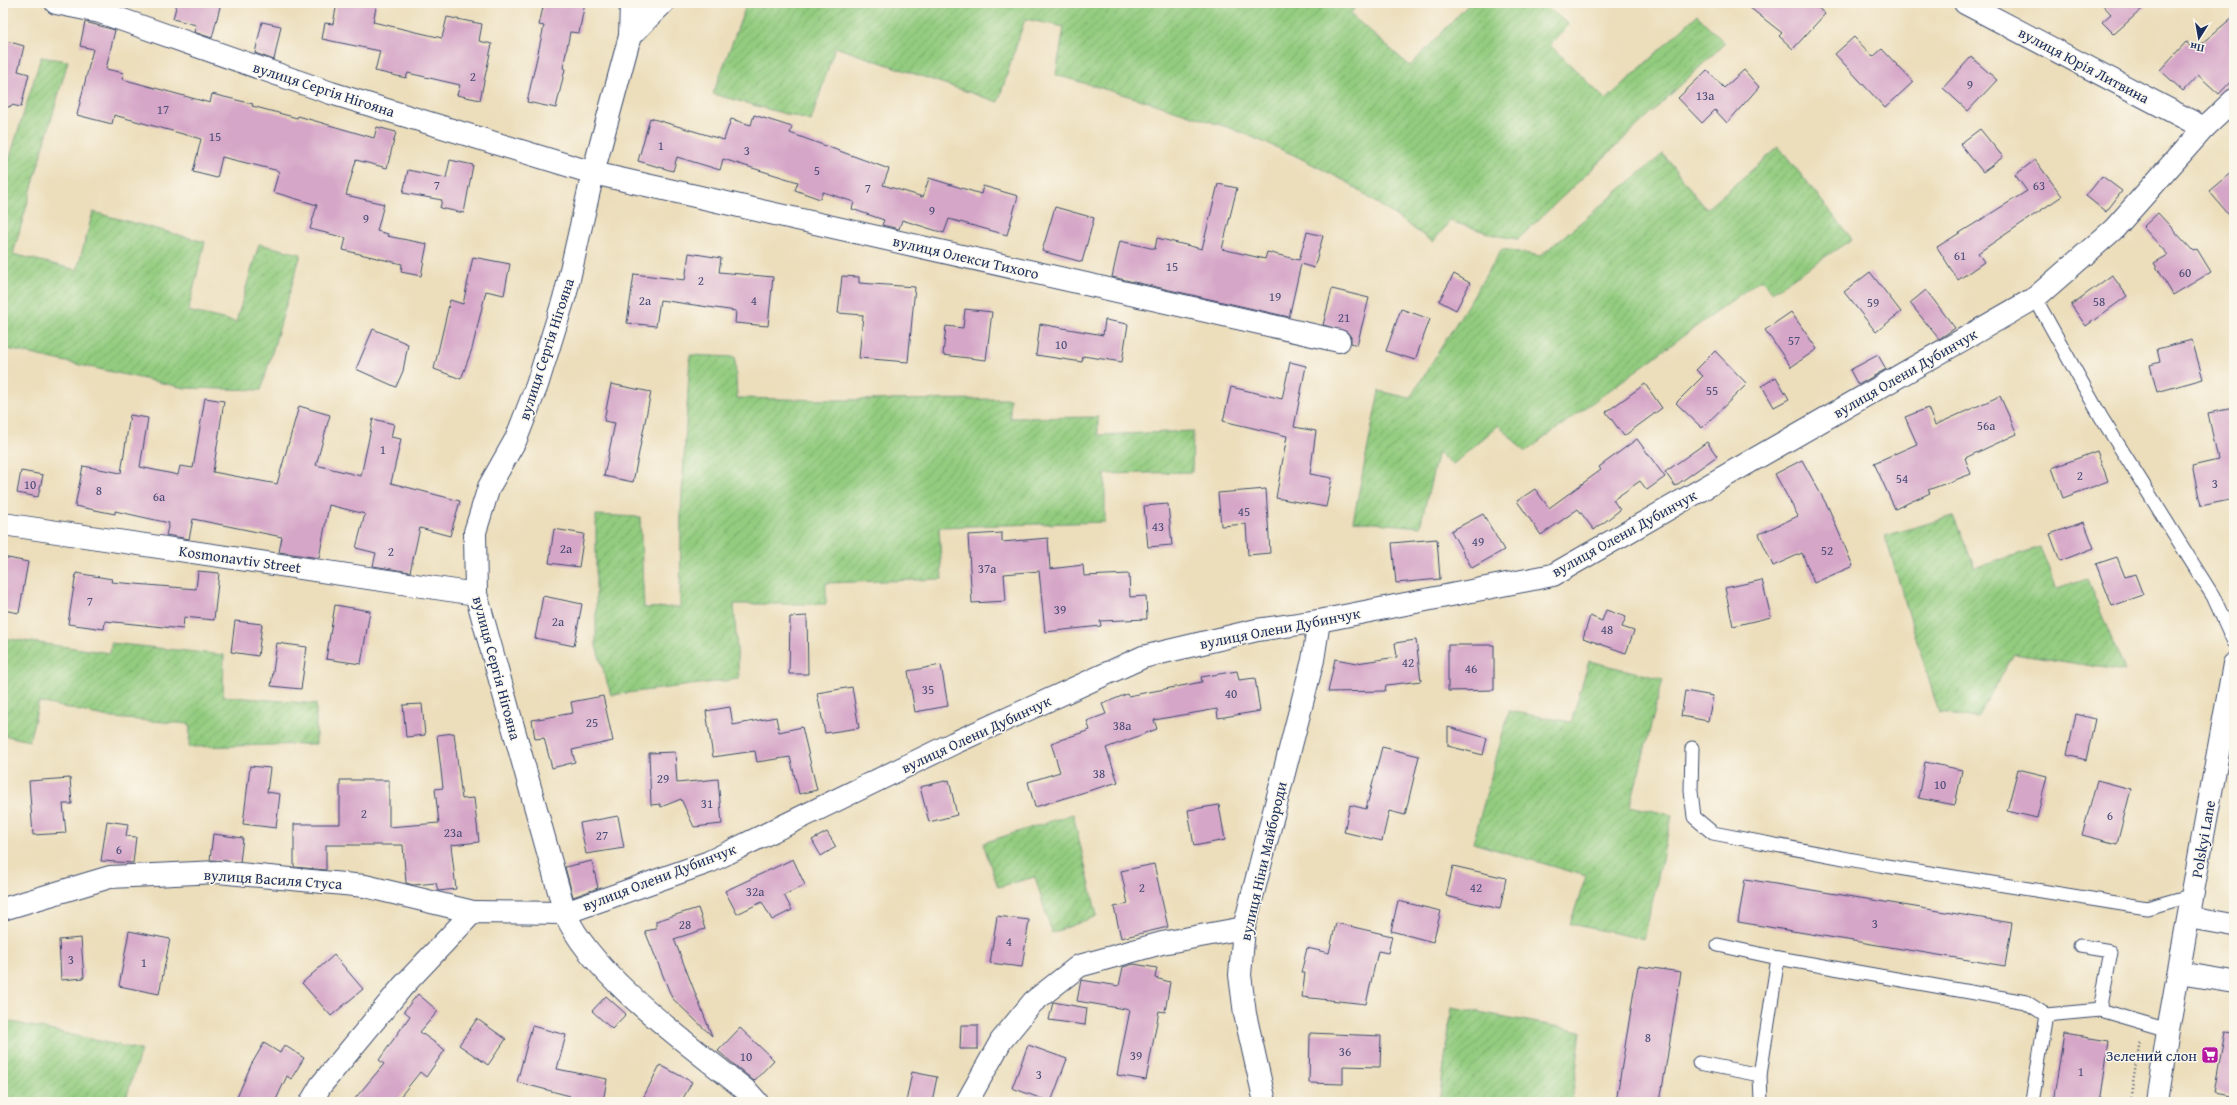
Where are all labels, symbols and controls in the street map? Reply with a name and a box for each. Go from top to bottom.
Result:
north arrow [2179,18,2219,58]
street label: вулиця Юрія Литвина [2015,22,2154,109]
text: Пн [2188,39,2206,57]
street label: вулиця Сергія Нігояна [250,56,398,122]
house number: 2 [470,67,476,86]
house number: 9 [1967,75,1973,94]
house number: 13а [1696,86,1715,105]
house number: 17 [157,100,169,119]
house number: 15 [209,127,221,146]
house number: 1 [658,136,664,155]
house number: 3 [744,141,750,160]
house number: 5 [814,161,820,180]
house number: 7 [434,176,440,195]
house number: 63 [2033,176,2045,195]
house number: 7 [865,179,871,198]
house number: 9 [929,201,935,220]
house number: 9 [363,209,369,228]
street label: вулиця Олекси Тихого [891,230,1041,284]
house number: 61 [1954,246,1966,265]
house number: 15 [1166,257,1178,276]
house number: 60 [2179,263,2191,282]
house number: 2 [698,271,704,290]
street label: вулиця Сергія Нігояна [513,275,579,423]
house number: 19 [1269,287,1281,306]
house number: 2а [639,291,652,310]
house number: 4 [751,291,757,310]
house number: 58 [2093,292,2105,311]
house number: 59 [1867,293,1879,312]
house number: 21 [1338,308,1350,327]
street label: вулиця Олени Дубинчук [1829,323,1981,423]
house number: 57 [1788,331,1800,350]
house number: 10 [1055,335,1067,354]
house number: 55 [1706,381,1718,400]
house number: 56а [1977,416,1996,435]
house number: 1 [380,440,386,459]
house number: 2 [2077,466,2083,485]
house number: 54 [1896,469,1908,488]
house number: 3 [2212,474,2218,493]
house number: 10 [24,475,36,494]
house number: 8 [96,481,102,500]
street label: вулиця Олени Дубинчук [1548,484,1700,582]
house number: 6а [153,487,166,506]
house number: 45 [1238,502,1250,521]
house number: 43 [1152,517,1164,536]
house number: 49 [1472,532,1484,551]
house number: 2а [560,539,573,558]
street label: Kosmonavtiv Street [177,540,303,578]
house number: 52 [1821,541,1833,560]
house number: 2 [388,542,394,561]
house number: 37а [978,559,997,578]
house number: 7 [87,592,93,611]
street label: вулиця Сергія Нігояна [468,594,527,743]
house number: 39 [1054,600,1066,619]
street label: вулиця Олени Дубинчук [1198,602,1362,654]
house number: 2а [552,612,565,631]
house number: 48 [1601,620,1613,639]
house number: 42 [1402,653,1414,672]
house number: 46 [1465,659,1477,678]
house number: 35 [922,680,934,699]
house number: 40 [1225,684,1237,703]
street label: вулиця Олени Дубинчук [898,690,1054,778]
house number: 25 [586,713,598,732]
house number: 38а [1113,716,1132,735]
house number: 38 [1093,764,1105,783]
house number: 29 [657,769,669,788]
house number: 10 [1934,775,1946,794]
street label: вулиця Ніни Майбороди [1234,779,1292,943]
house number: 31 [701,794,713,813]
street label: Polskyi Lane [2186,799,2220,879]
house number: 2 [361,804,367,823]
house number: 6 [2107,806,2113,825]
house number: 23а [444,823,463,842]
house number: 27 [596,826,608,845]
street label: вулиця Олени Дубинчук [579,838,739,916]
house number: 6 [116,840,122,859]
street label: вулиця Василя Стуса [203,864,344,894]
house number: 2 [1139,878,1145,897]
house number: 42 [1470,878,1482,897]
house number: 32а [746,882,765,901]
house number: 3 [1872,914,1878,933]
house number: 28 [679,915,691,934]
house number: 4 [1006,932,1012,951]
house number: 3 [68,950,74,969]
house number: 1 [141,953,147,972]
house number: 8 [1645,1028,1651,1047]
house number: 36 [1339,1042,1351,1061]
place label: Зелений слон [2106,1045,2197,1066]
supermarket icon: Зелений слон [2200,1045,2220,1065]
house number: 39 [1130,1046,1142,1065]
house number: 10 [740,1047,752,1066]
house number: 1 [2078,1062,2084,1081]
house number: 3 [1036,1065,1042,1084]

